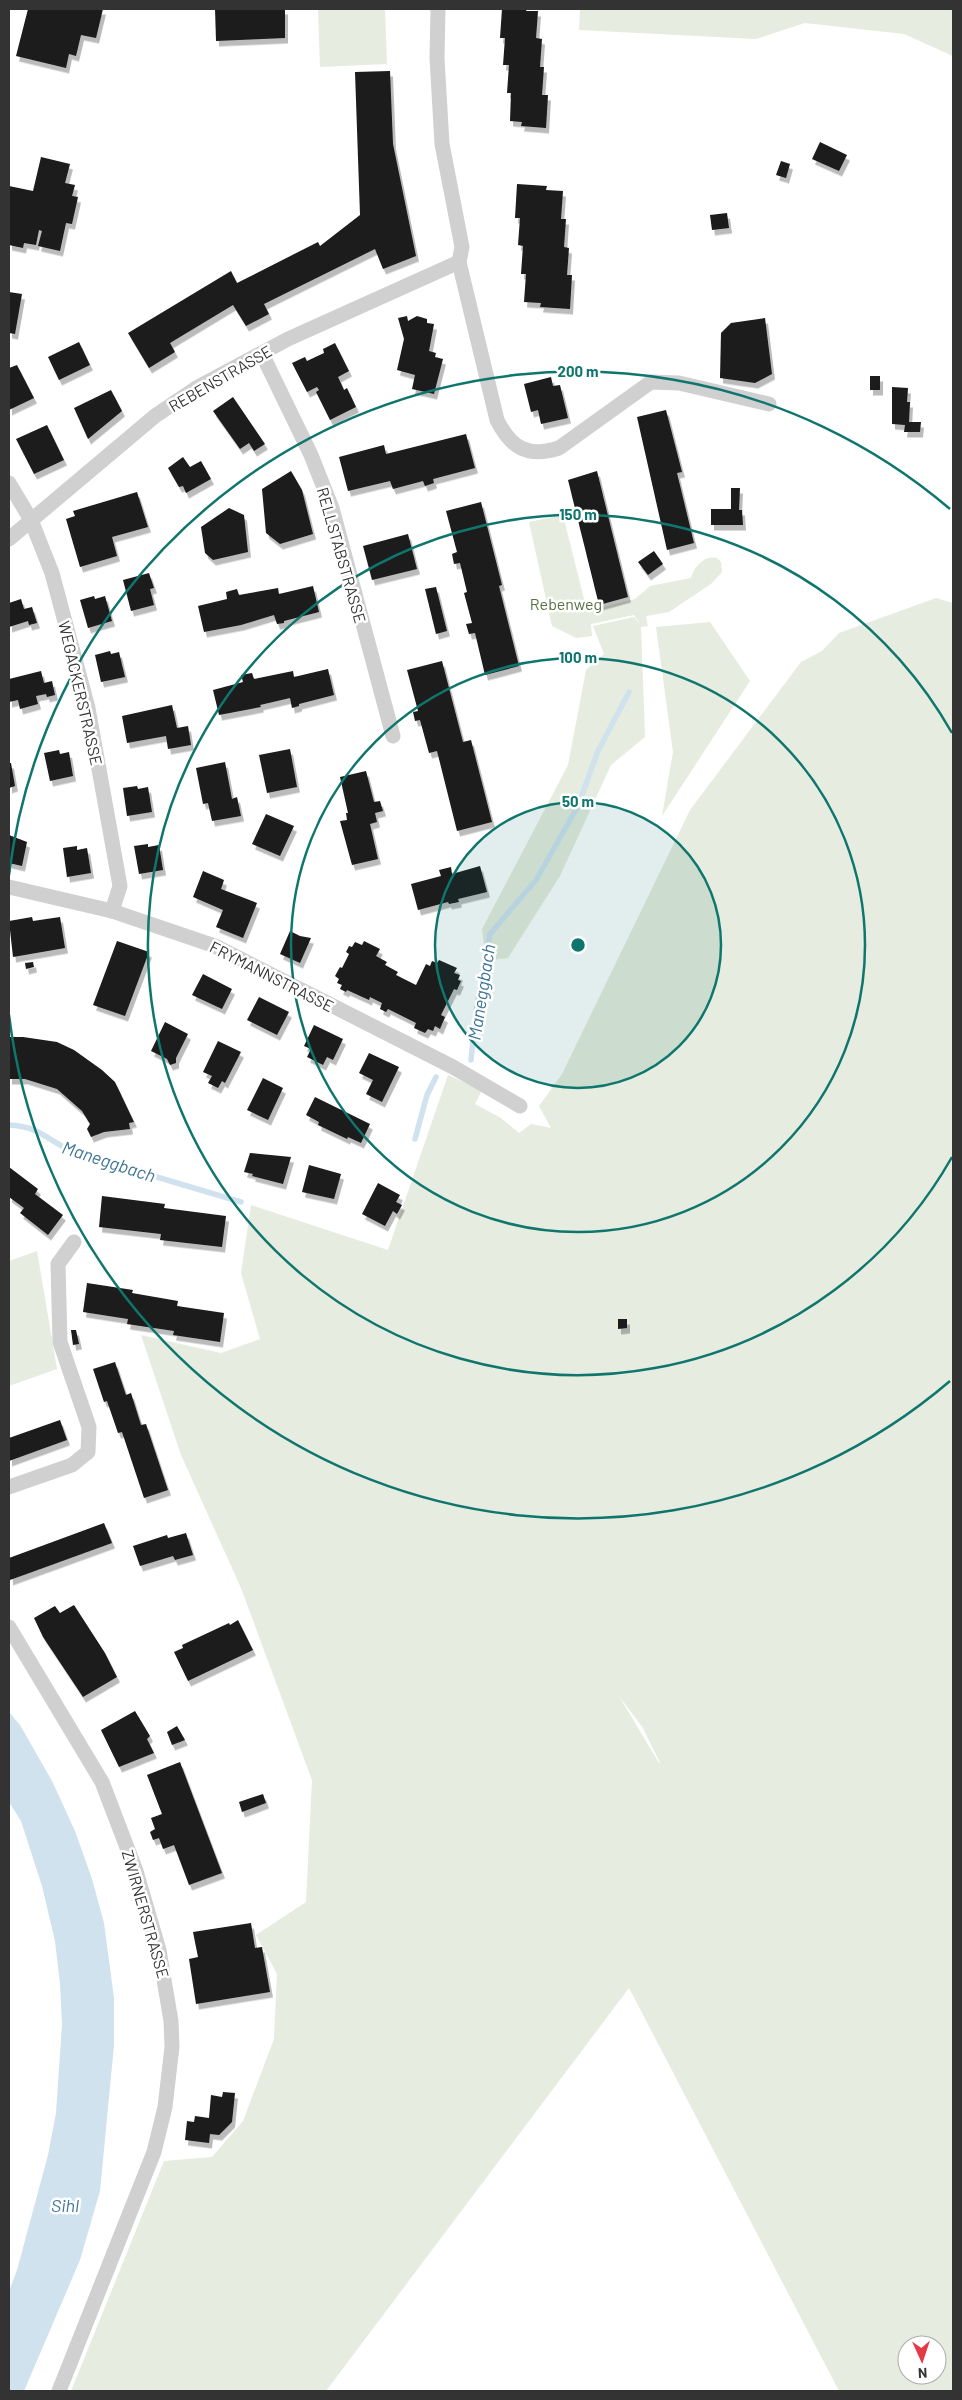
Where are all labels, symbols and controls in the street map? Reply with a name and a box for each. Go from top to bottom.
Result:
street label: REBENSTRASSE [165,341,275,415]
text: 200 m [557,362,599,380]
street label: RELLSTABSTRASSE [313,485,371,625]
text: 150 m [559,505,597,523]
park label: Rebenweg [530,594,602,613]
street label: WEGACKERSTRASSE [55,619,107,767]
text: 100 m [559,648,597,666]
text: 50 m [562,792,594,810]
centre of rings [569,936,587,954]
street label: FRYMANNSTRASSE [207,937,337,1015]
water label: Maneggbach [463,942,499,1042]
water label: Maneggbach [60,1136,158,1186]
street label: ZWIRNERSTRASSE [119,1848,173,1980]
water label: Sihl [51,2194,79,2216]
north arrow [897,2335,947,2385]
text: N [918,2365,928,2382]

